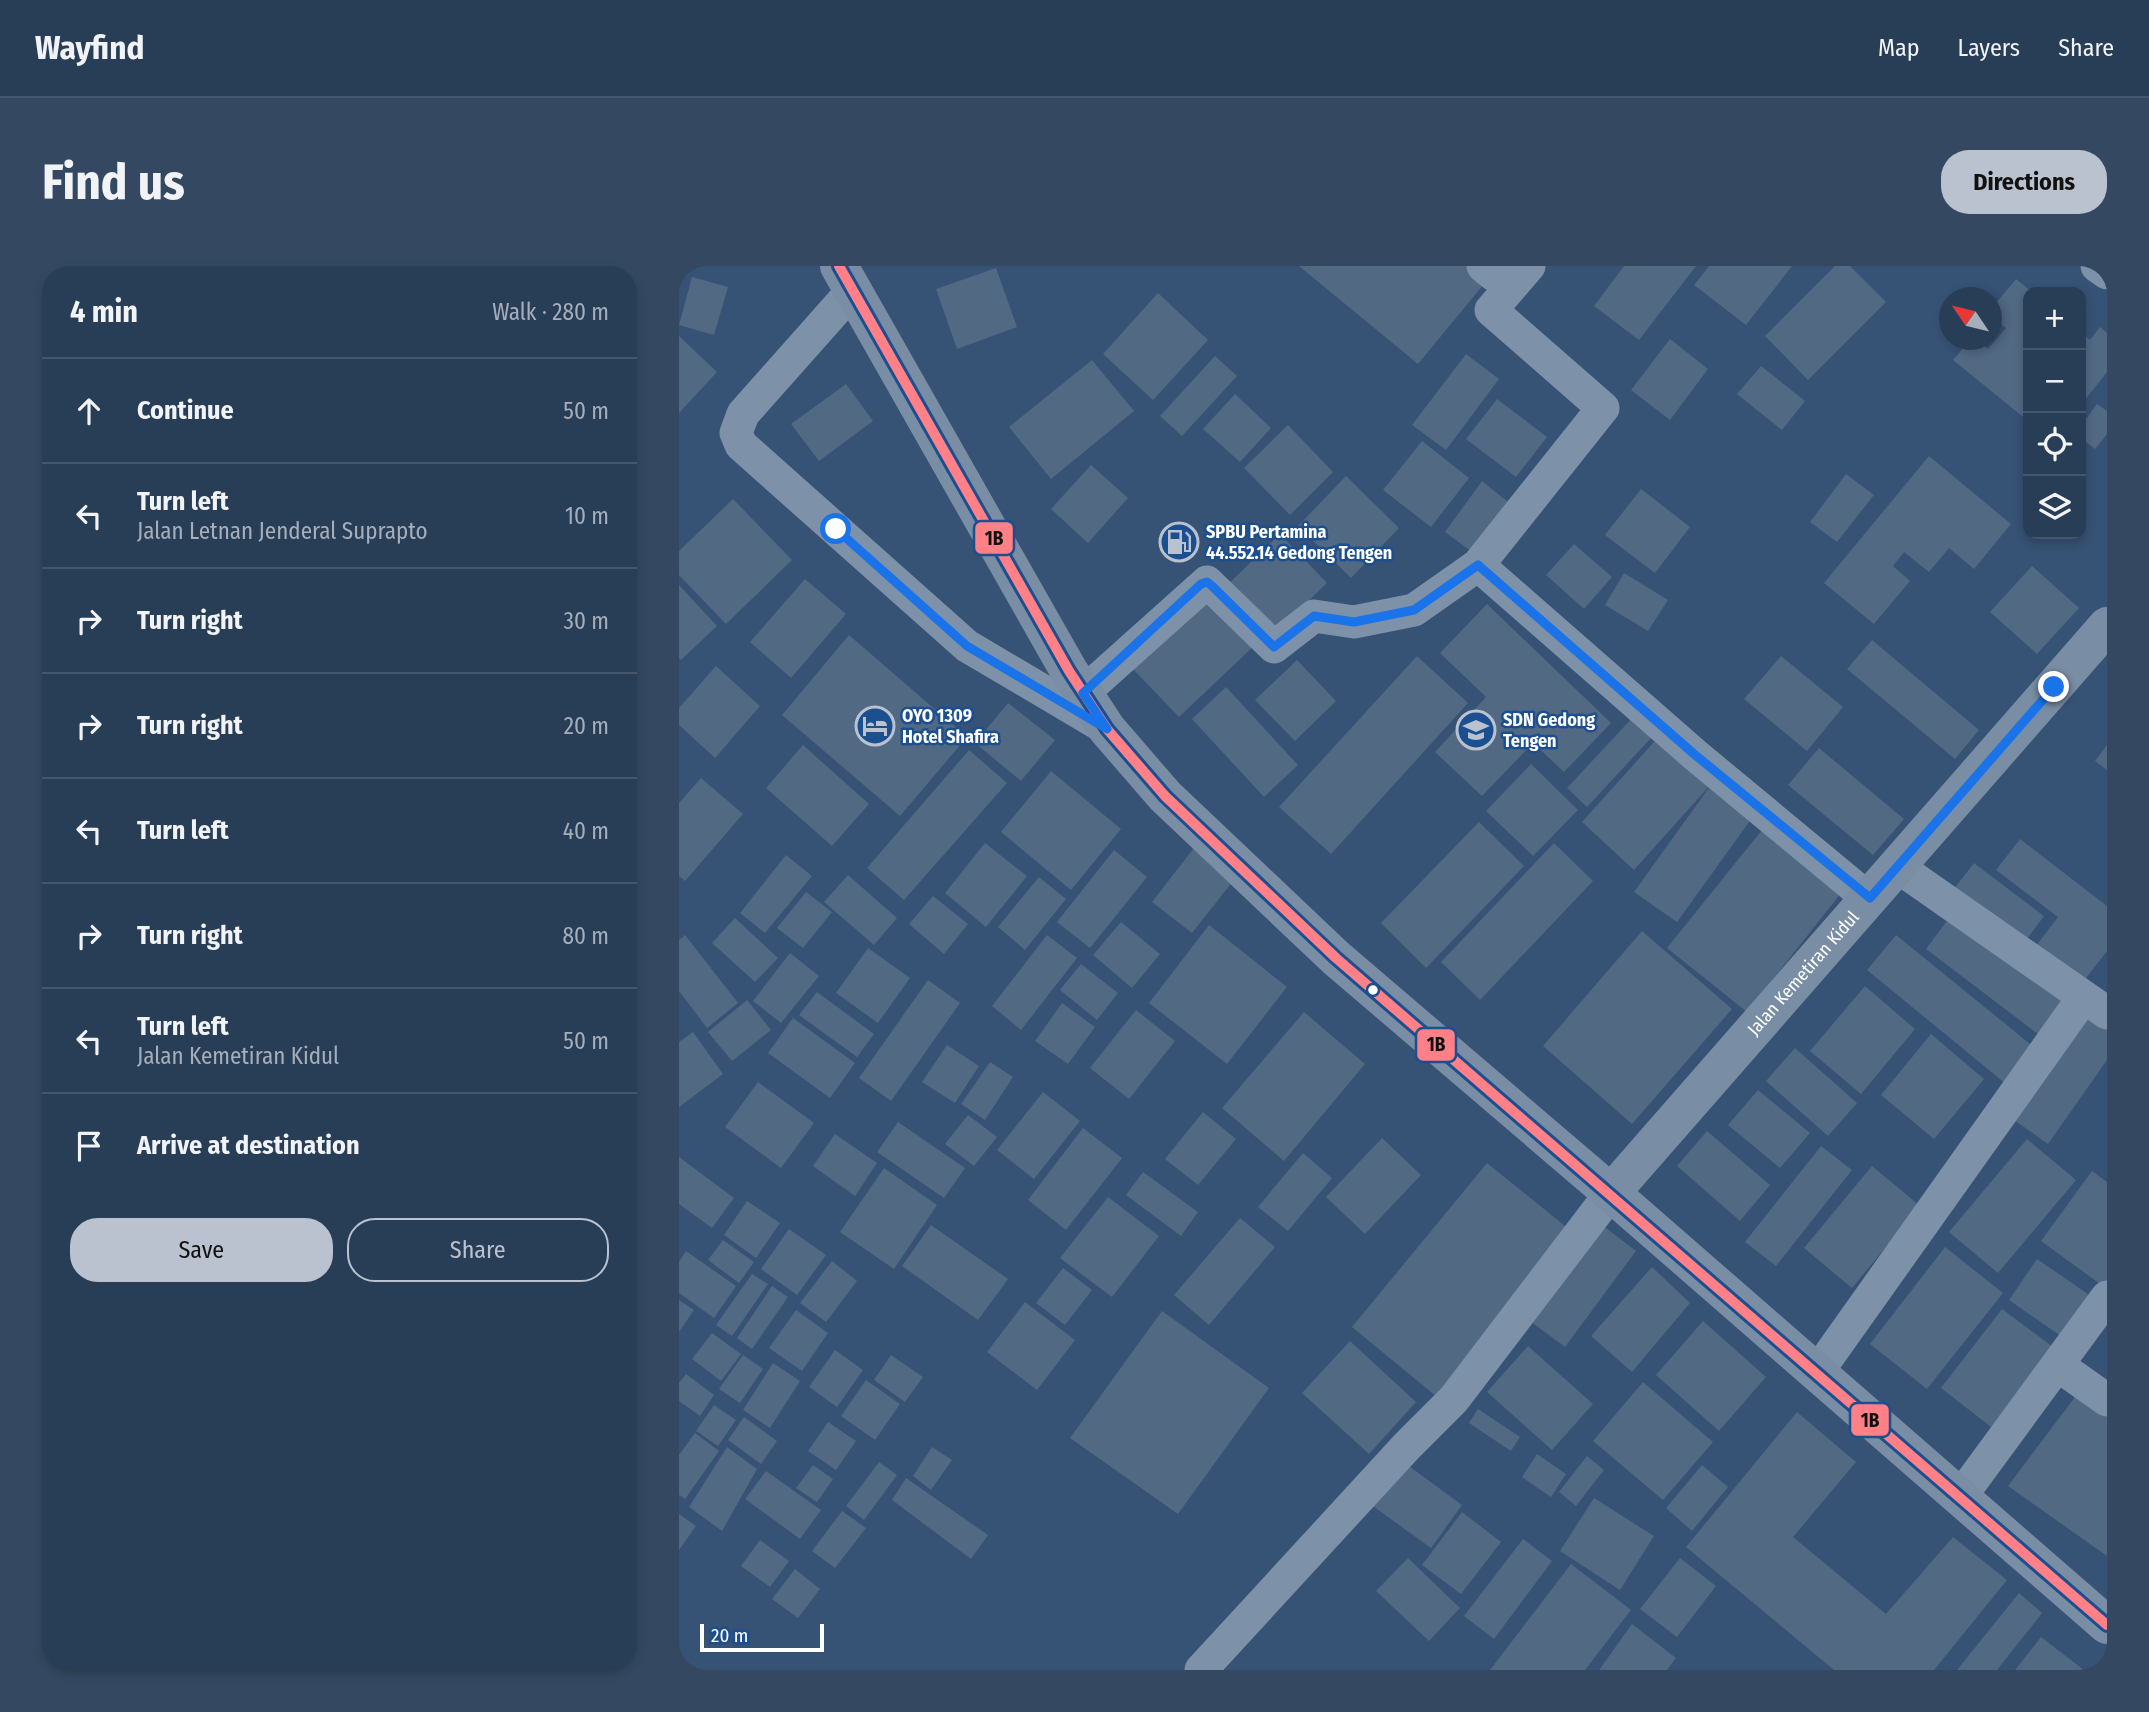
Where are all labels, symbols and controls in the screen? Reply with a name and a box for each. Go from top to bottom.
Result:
text: Wayfind [35,28,144,68]
text: Map [1878,34,1920,62]
text: Layers [1958,34,2020,62]
text: Share [2058,34,2114,62]
button: Directions [1941,150,2107,214]
text: Find us [42,153,185,212]
north arrow [1939,287,2002,350]
map controls [2023,287,2086,539]
button: + [2023,287,2086,350]
text: 4 min [70,294,138,330]
text: Walk · 280 m [492,298,609,326]
button: − [2023,350,2086,413]
icon: ahead [70,392,108,430]
text: Continue [137,395,234,426]
text: 50 m [563,397,609,425]
button: locate [2023,413,2086,476]
button: layers [2023,476,2086,539]
text: Turn left [137,486,229,517]
icon: left [70,497,108,535]
text: 10 m [565,502,609,530]
route start [820,513,851,544]
text: Jalan Letnan Jenderal Suprapto [137,517,428,545]
line badge: 1B [974,521,1014,555]
fuel station icon: SPBU Pertamina 44.552.14 Gedong Tengen [1158,521,1200,563]
place label: SPBU Pertamina 44.552.14 Gedong Tengen [1206,521,1392,564]
text: 1B [985,527,1004,550]
icon: right [70,602,108,640]
text: Turn right [137,605,243,636]
text: 30 m [564,607,609,635]
route end [2038,671,2069,702]
hotel icon: OYO 1309 Hotel Shafira [854,705,896,747]
place label: OYO 1309 Hotel Shafira [902,705,999,748]
icon: right [70,707,108,745]
school or university icon: SDN Gedong Tengen [1455,709,1497,751]
place label: SDN Gedong Tengen [1503,709,1595,752]
text: Turn right [137,710,243,741]
text: 20 m [564,712,609,740]
icon: left [70,812,108,850]
text: Turn left [137,815,229,846]
text: 40 m [563,817,609,845]
street label: Jalan Kemetiran Kidul [1743,906,1864,1040]
icon: right [70,917,108,955]
text: Turn right [137,920,243,951]
text: 80 m [562,922,609,950]
unlabelled marker [1366,983,1380,997]
text: Turn left [137,1011,229,1042]
icon: left [70,1022,108,1060]
text: 50 m [563,1027,609,1055]
line badge: 1B [1416,1028,1456,1062]
text: 1B [1427,1033,1446,1056]
text: Jalan Kemetiran Kidul [137,1042,339,1070]
icon: arrive [70,1127,108,1165]
text: Arrive at destination [137,1130,360,1161]
button: Save [70,1218,333,1282]
button: Share [347,1218,609,1282]
line badge: 1B [1850,1403,1890,1437]
text: 1B [1861,1409,1880,1432]
scale bar [700,1621,824,1653]
text: 20 m [711,1624,748,1647]

